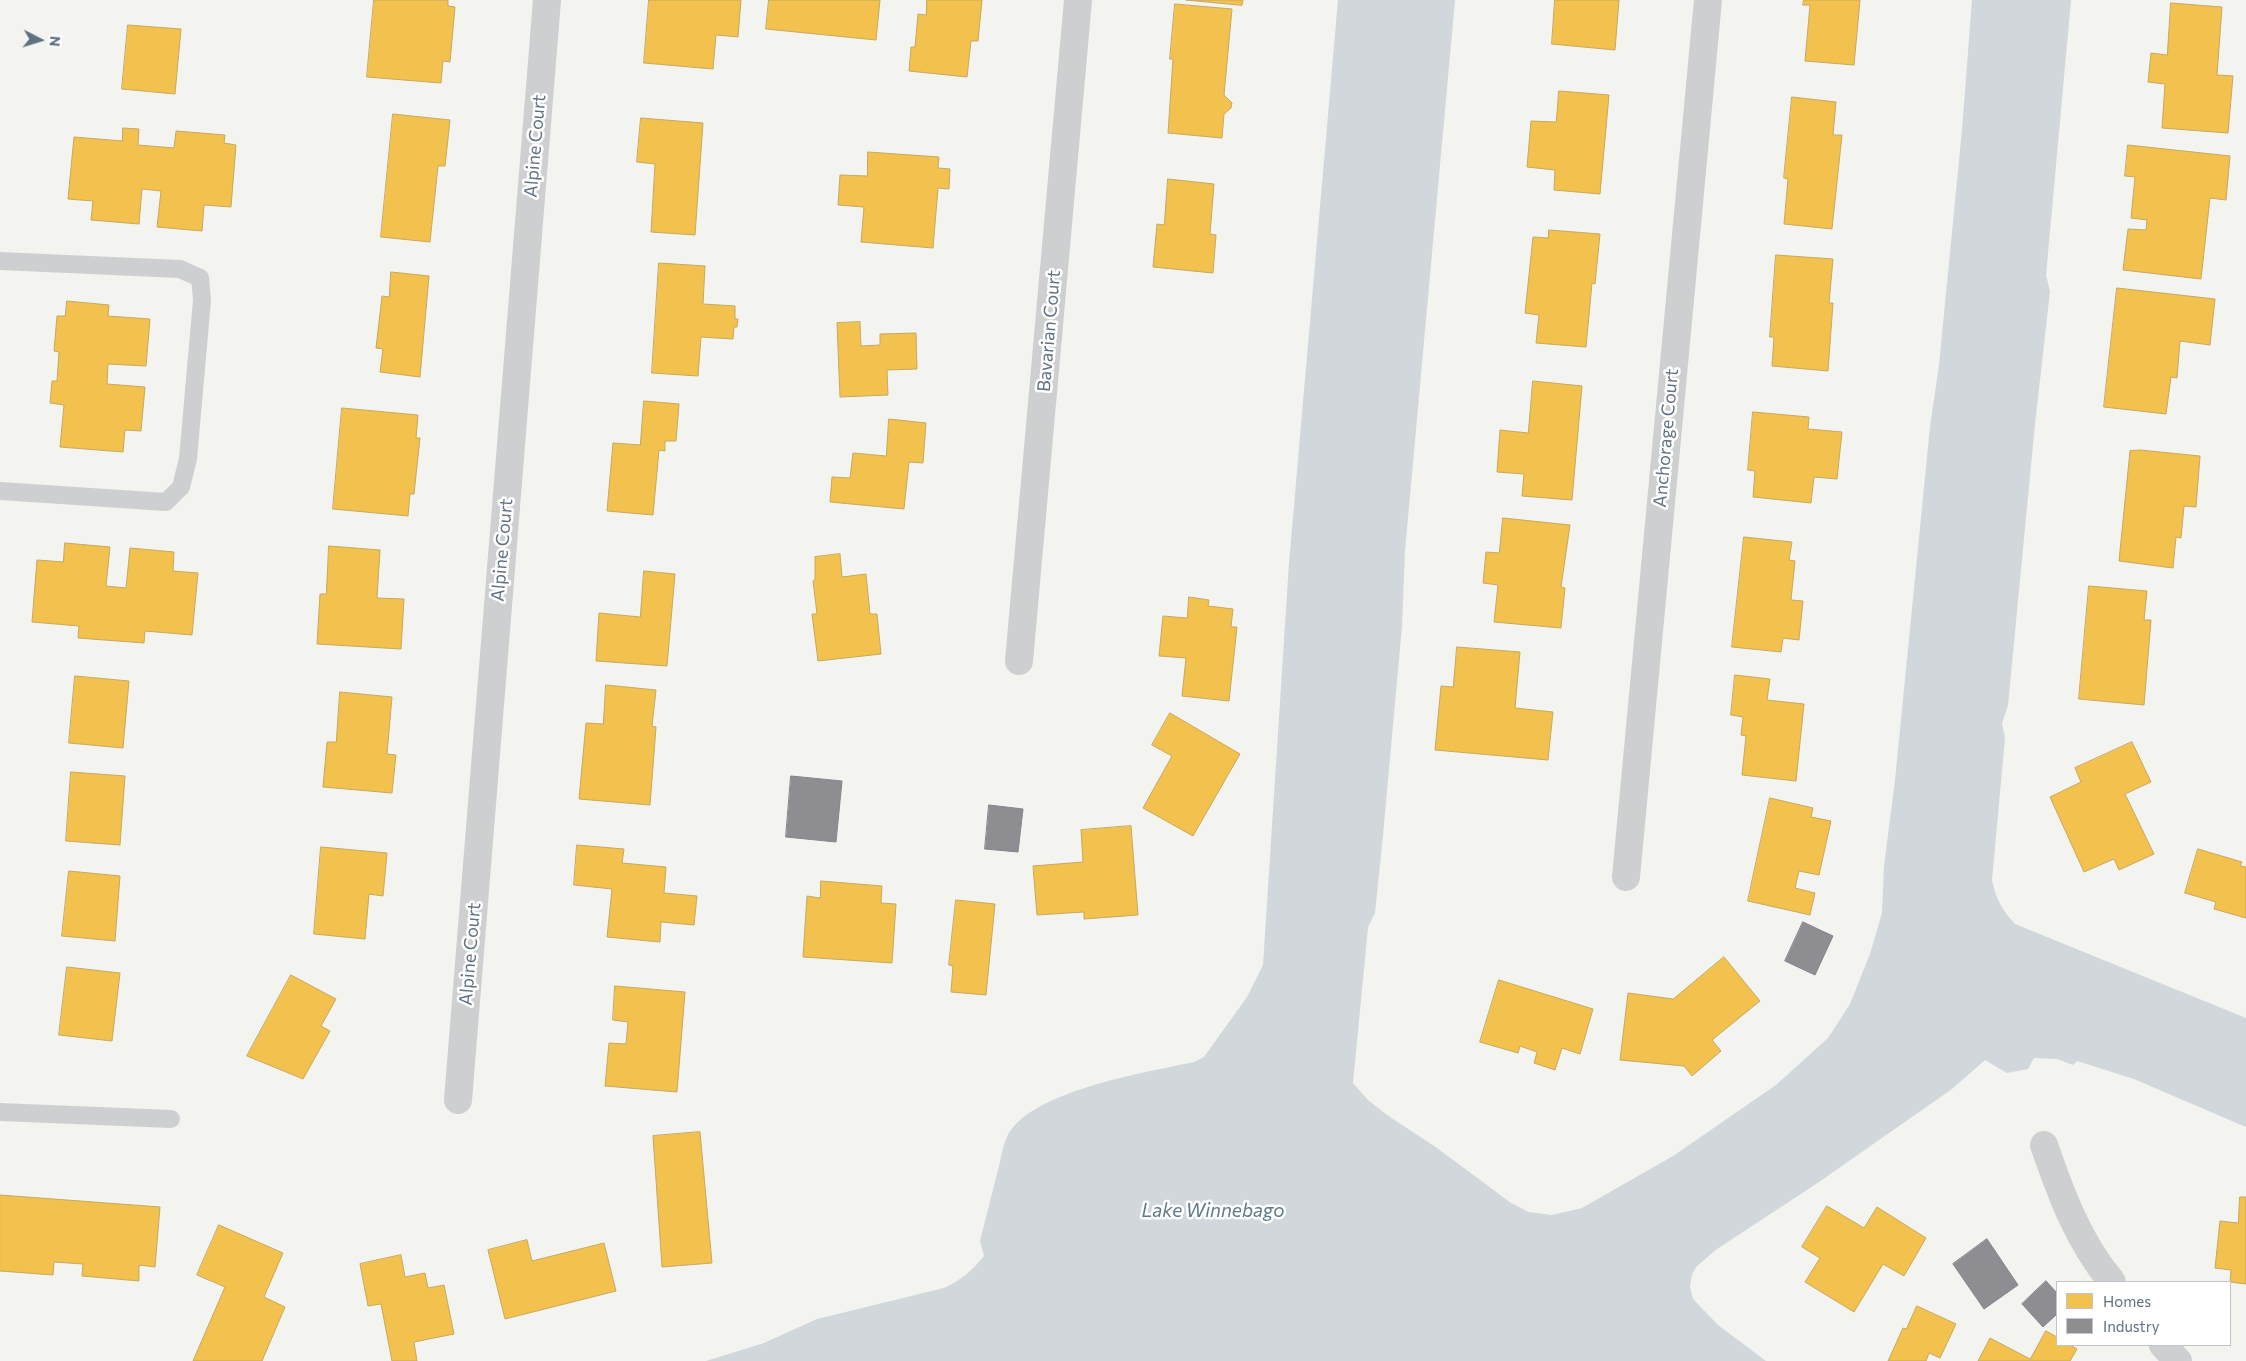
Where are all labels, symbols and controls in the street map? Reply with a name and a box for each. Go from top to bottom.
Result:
north arrow [15,15,65,65]
text: N [47,35,64,47]
street label: Alpine Court [520,94,550,198]
street label: Bavarian Court [1033,269,1065,393]
street label: Anchorage Court [1649,368,1683,508]
street label: Alpine Court [487,498,517,602]
street label: Alpine Court [455,902,485,1006]
water label: Lake Winnebago [1141,1200,1285,1222]
legend [2056,1281,2231,1346]
text: Homes [2103,1292,2151,1310]
text: Industry [2103,1317,2160,1335]

